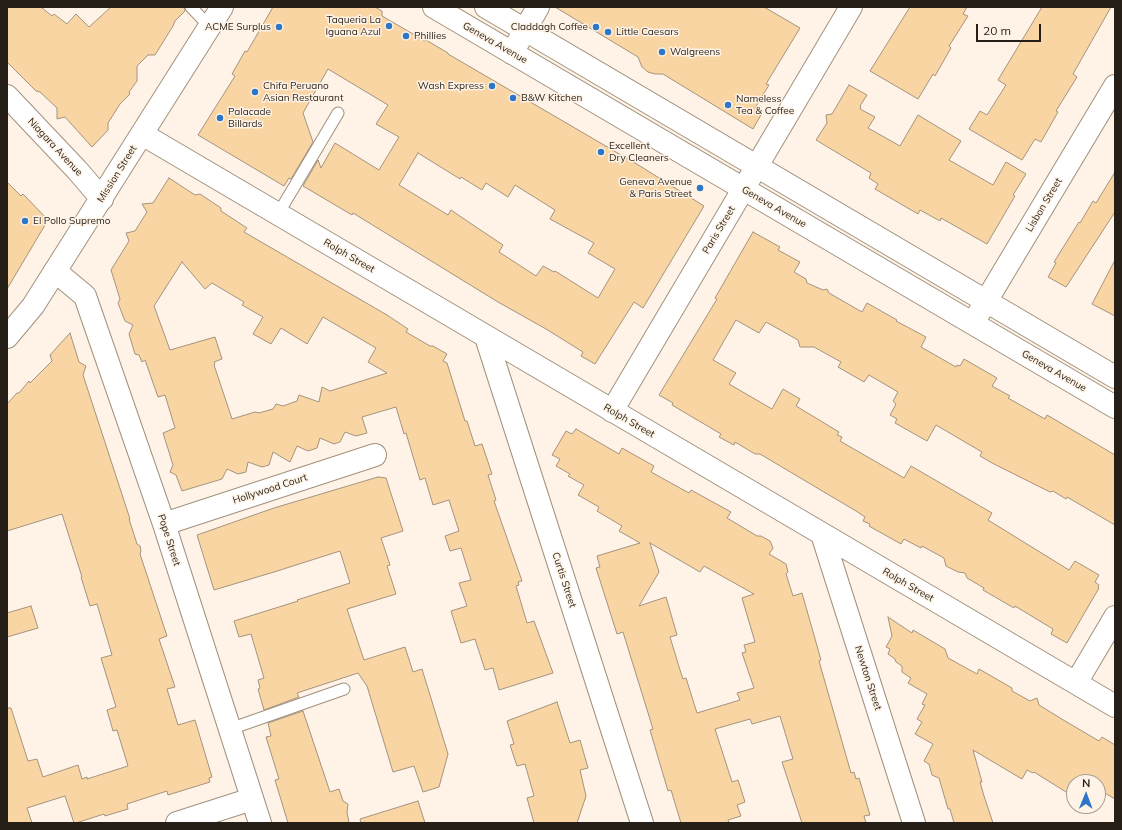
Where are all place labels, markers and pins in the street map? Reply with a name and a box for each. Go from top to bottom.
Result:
place label: Taqueria La Iguana Azul [325,14,381,38]
place label: ACME Surplus [205,21,271,33]
marker: Taqueria La Iguana Azul [384,21,394,31]
place label: Claddagh Coffee [511,21,588,33]
marker: ACME Surplus [274,22,284,32]
marker: Claddagh Coffee [591,22,601,32]
place label: Little Caesars [616,26,679,38]
marker: Little Caesars [603,27,613,37]
place label: Phillies [414,30,446,42]
marker: Phillies [401,31,411,41]
place label: Walgreens [670,46,720,58]
marker: Walgreens [657,47,667,57]
place label: Chifa Peruano Asian Restaurant [263,80,343,104]
place label: Wash Express [418,80,484,92]
marker: Wash Express [487,81,497,91]
marker: Chifa Peruano Asian Restaurant [250,87,260,97]
place label: B&W Kitchen [521,92,582,104]
marker: B&W Kitchen [508,93,518,103]
place label: Nameless Tea & Coffee [736,93,794,116]
marker: Nameless Tea & Coffee [723,100,733,110]
place label: Palacade Billards [228,106,271,130]
marker: Palacade Billards [215,113,225,123]
place label: Excellent Dry Cleaners [609,140,669,164]
marker: Excellent Dry Cleaners [596,147,606,157]
place label: Geneva Avenue & Paris Street [619,176,692,200]
marker: Geneva Avenue & Paris Street [695,183,705,193]
place label: El Pollo Supremo [33,215,110,227]
marker: El Pollo Supremo [20,216,30,226]

